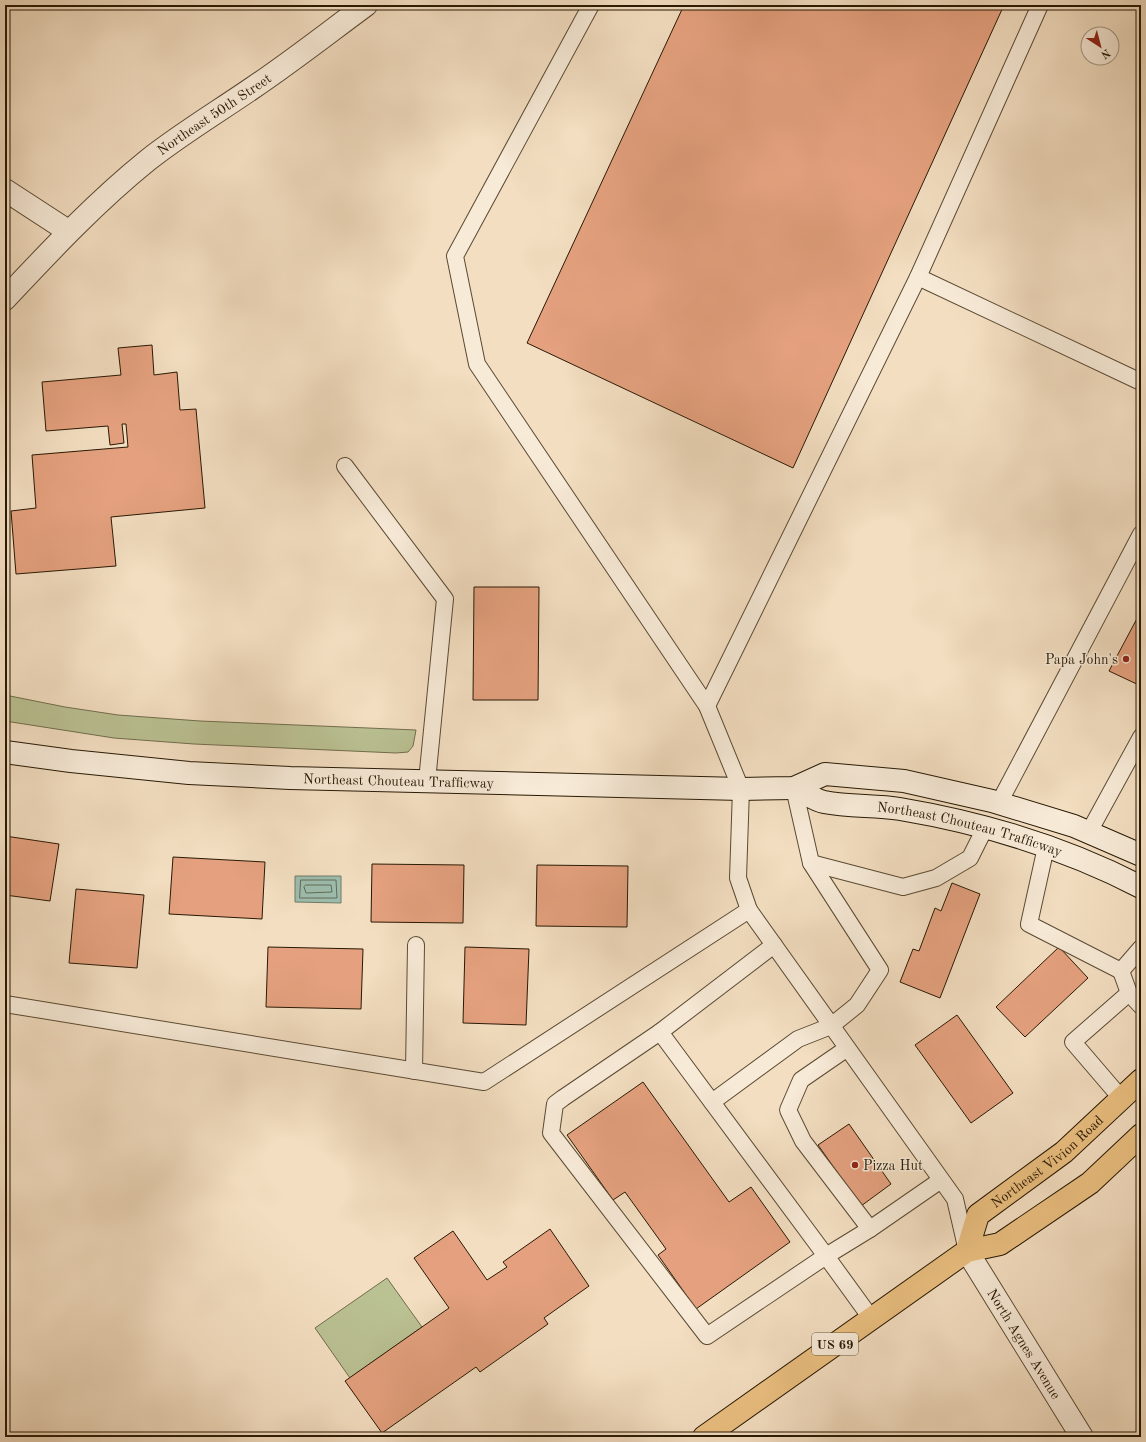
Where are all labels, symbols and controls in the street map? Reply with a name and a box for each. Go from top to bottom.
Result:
north arrow [1080,26,1120,66]
text: N [1098,46,1112,60]
street label: Northeast 50th Street [155,71,274,158]
place label: Papa John's [1045,653,1118,667]
marker: Papa John's [1121,654,1131,664]
street label: Northeast Chouteau Trafficway [303,772,495,791]
street label: Northeast Chouteau Trafficway [877,801,1065,860]
street label: Northeast Vivion Road [989,1113,1106,1211]
place label: Pizza Hut [863,1159,923,1173]
marker: Pizza Hut [850,1160,860,1170]
street label: North Agnes Avenue [984,1287,1063,1402]
road number: US 69 [812,1333,858,1355]

